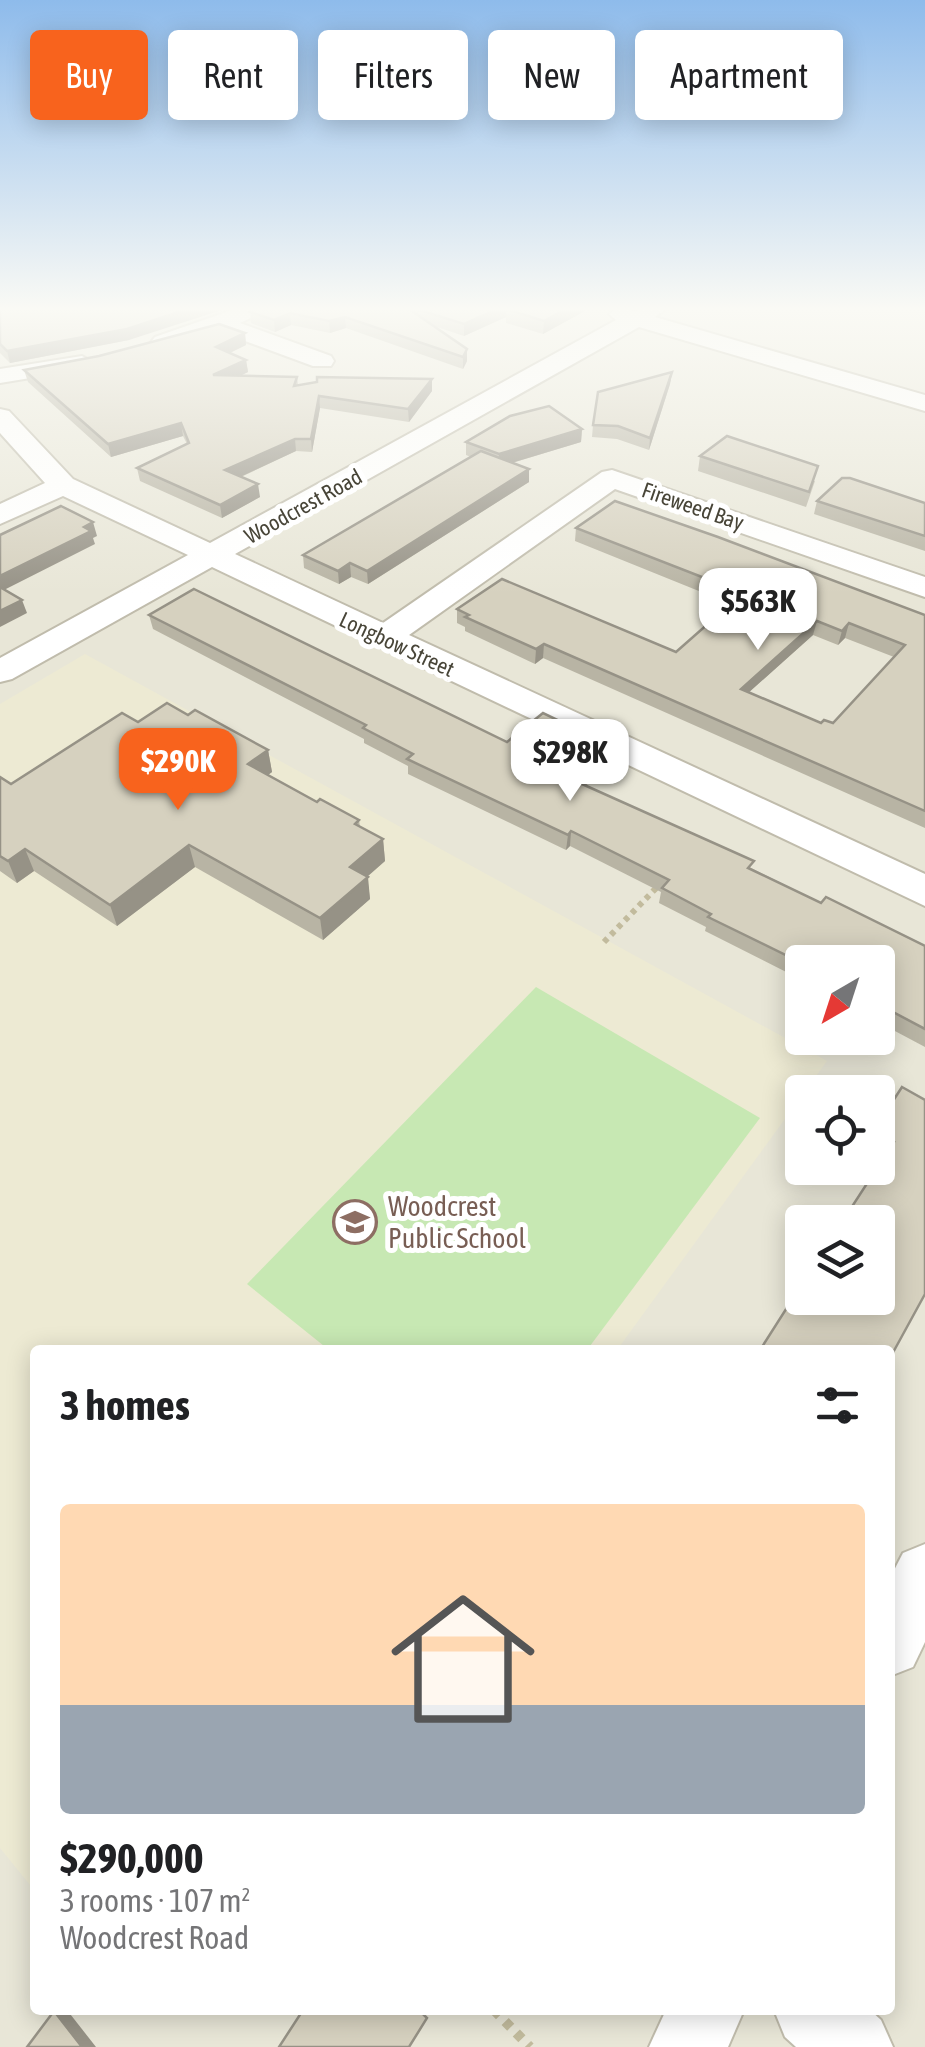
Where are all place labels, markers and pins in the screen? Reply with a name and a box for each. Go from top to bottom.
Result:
pin: $563K [688,568,828,653]
pin: $298K [500,719,640,804]
pin: $290K [108,728,248,813]
place label: Woodcrest Public School [388,1190,527,1254]
school or university icon: Woodcrest Public School [332,1199,378,1245]

